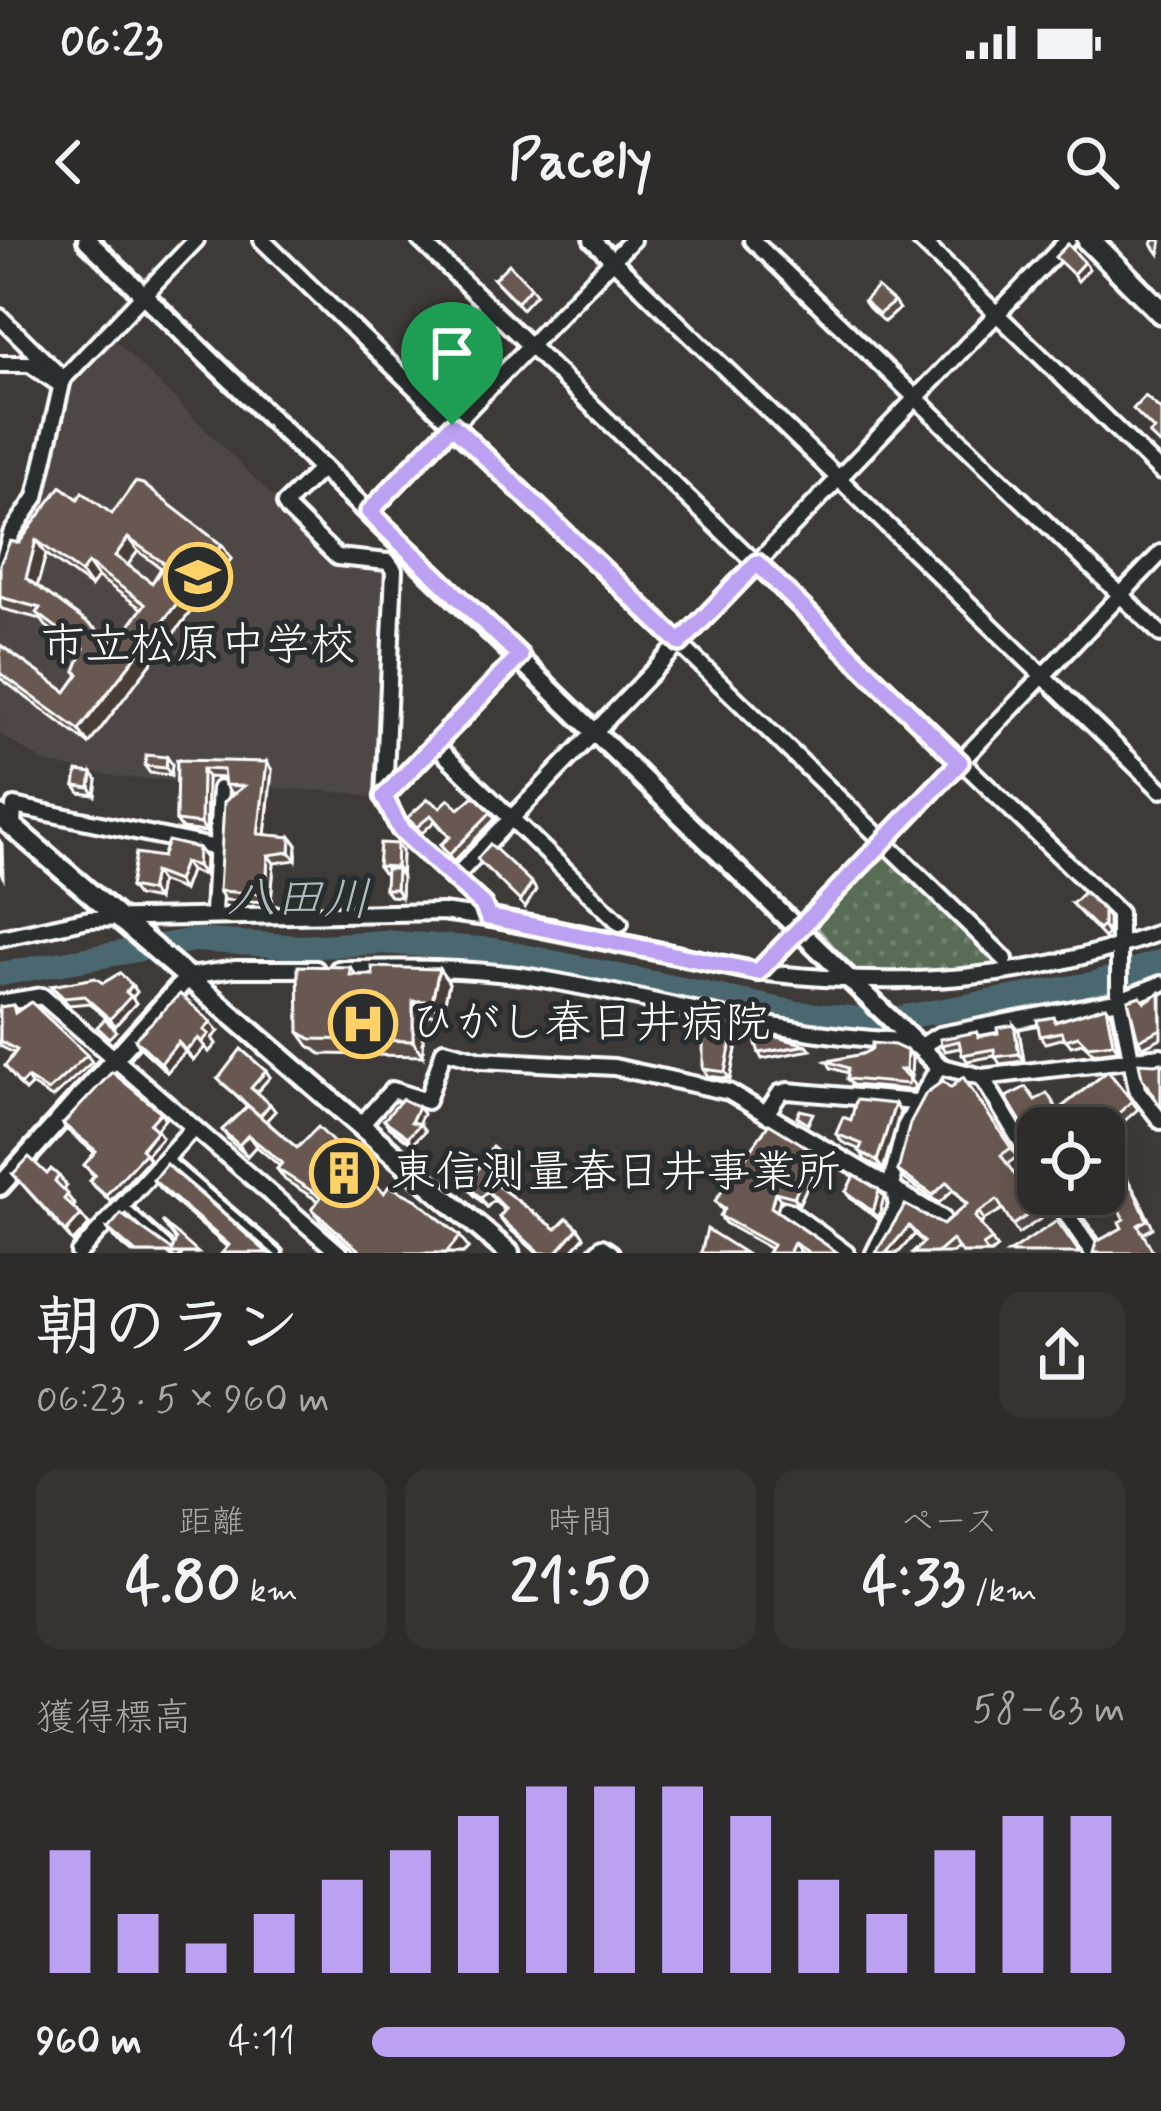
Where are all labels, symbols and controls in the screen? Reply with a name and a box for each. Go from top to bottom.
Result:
text: 06:23 [60,13,163,72]
text: Pacely [509,127,652,198]
icon: back [36,129,102,195]
icon: search [1059,129,1125,195]
pin [401,302,503,425]
icon: arrive [419,320,485,386]
school or university icon: 市立松原中学校 [163,542,233,612]
place label: 市立松原中学校 [40,617,356,676]
water label: 八田川 [226,867,372,933]
hospital icon: ひがし春日井病院 [328,989,398,1059]
place label: ひがし春日井病院 [410,995,770,1054]
map controls [1017,1107,1125,1215]
button: locate [1017,1107,1125,1215]
building icon: 東信測量春日井事業所 [309,1138,379,1208]
place label: 東信測量春日井事業所 [391,1144,841,1203]
text: 朝のラン [36,1287,300,1373]
button: share [999,1292,1125,1418]
text: 06:23 · 5 × 960 m [36,1375,329,1426]
text: 距離 [179,1501,245,1545]
text: 時間 [548,1501,614,1545]
text: ペース [901,1501,998,1545]
text: 4.80 [125,1545,241,1624]
text: 21:50 [510,1545,651,1624]
text: 4:33 [862,1545,966,1624]
text: km [241,1570,298,1614]
text: /km [966,1570,1037,1614]
text: 58–63 m [972,1685,1125,1736]
text: 獲得標高 [36,1694,192,1745]
text: 960 m [36,2017,142,2068]
text: 4:11 [228,2017,295,2068]

